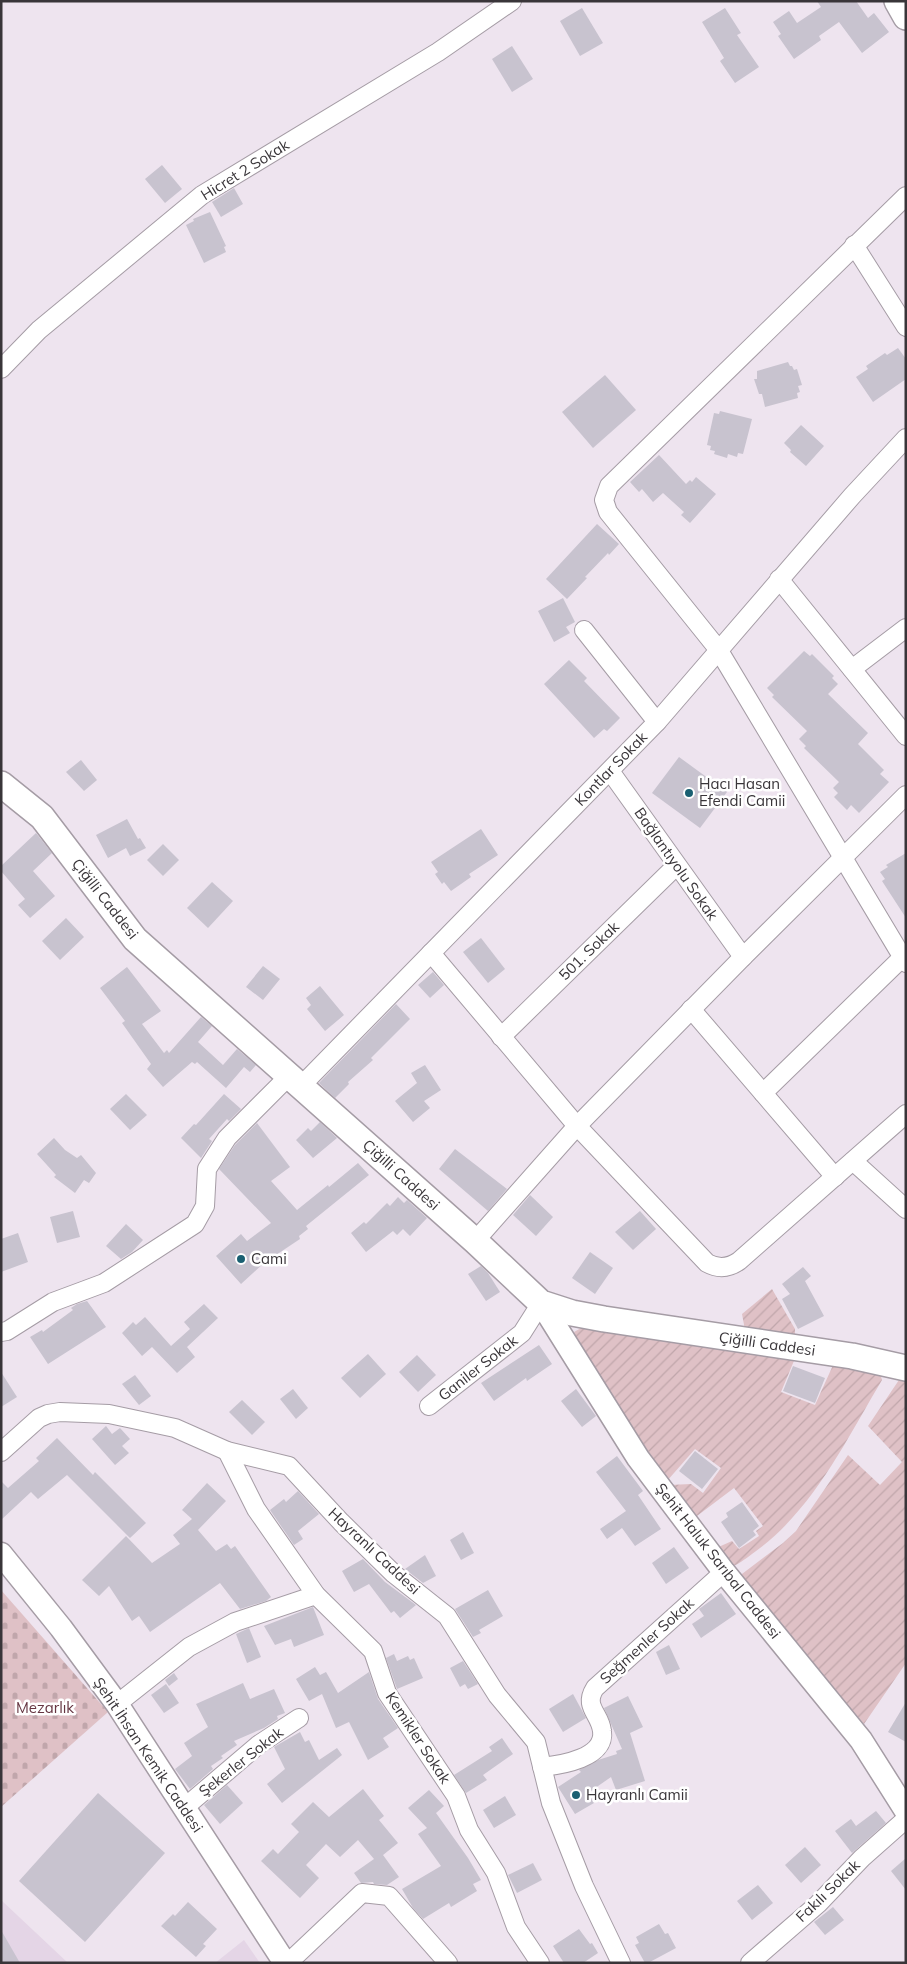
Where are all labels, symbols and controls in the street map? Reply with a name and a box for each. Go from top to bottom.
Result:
street label: Hicret 2 Sokak [197,135,293,204]
street label: Kontlar Sokak [570,727,651,810]
place label: Hacı Hasan Efendi Camii [699,774,785,810]
marker: Hacı Hasan Efendi Camii [683,787,695,799]
street label: Bağlantıyolu Sokak [630,804,723,924]
street label: Çiğilli Caddesi [68,855,143,943]
street label: 501. Sokak [554,917,623,984]
street label: Çiğilli Caddesi [359,1135,444,1214]
place label: Cami [251,1249,287,1268]
marker: Cami [235,1253,247,1265]
street label: Çiğilli Caddesi [718,1327,817,1360]
street label: Ganiler Sokak [434,1330,521,1405]
street label: Şehit Haluk Sarıbal Caddesi [652,1479,785,1642]
street label: Hayranlı Caddesi [324,1503,424,1598]
street label: Seğmenler Sokak [596,1593,698,1688]
street label: Şehit İhsan Kemik Caddesi [89,1674,207,1836]
street label: Kemikler Sokak [382,1688,455,1787]
park label: Mezarlık [16,1698,74,1717]
street label: Şekerler Sokak [195,1723,287,1801]
place label: Hayranlı Camii [586,1785,688,1804]
marker: Hayranlı Camii [570,1789,582,1801]
street label: Fakılı Sokak [792,1855,864,1926]

